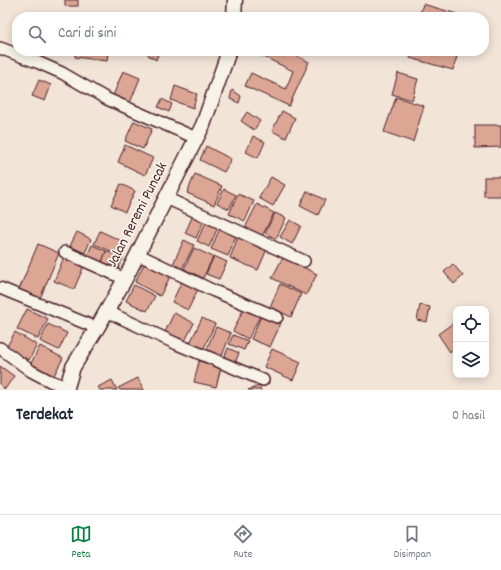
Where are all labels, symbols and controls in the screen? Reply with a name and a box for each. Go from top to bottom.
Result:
search box [12,12,489,56]
icon: search [26,23,48,45]
text: Cari di sini [58,23,116,45]
street label: Jalan Reremi Puncak [102,159,174,271]
map controls [453,306,489,378]
button: locate [453,306,489,342]
button: layers [453,342,489,378]
text: Terdekat [16,404,73,428]
text: 0 hasil [452,407,485,426]
tab: Peta [70,523,92,563]
tab: Rute [232,523,254,563]
tab: Disimpan [394,523,431,563]

